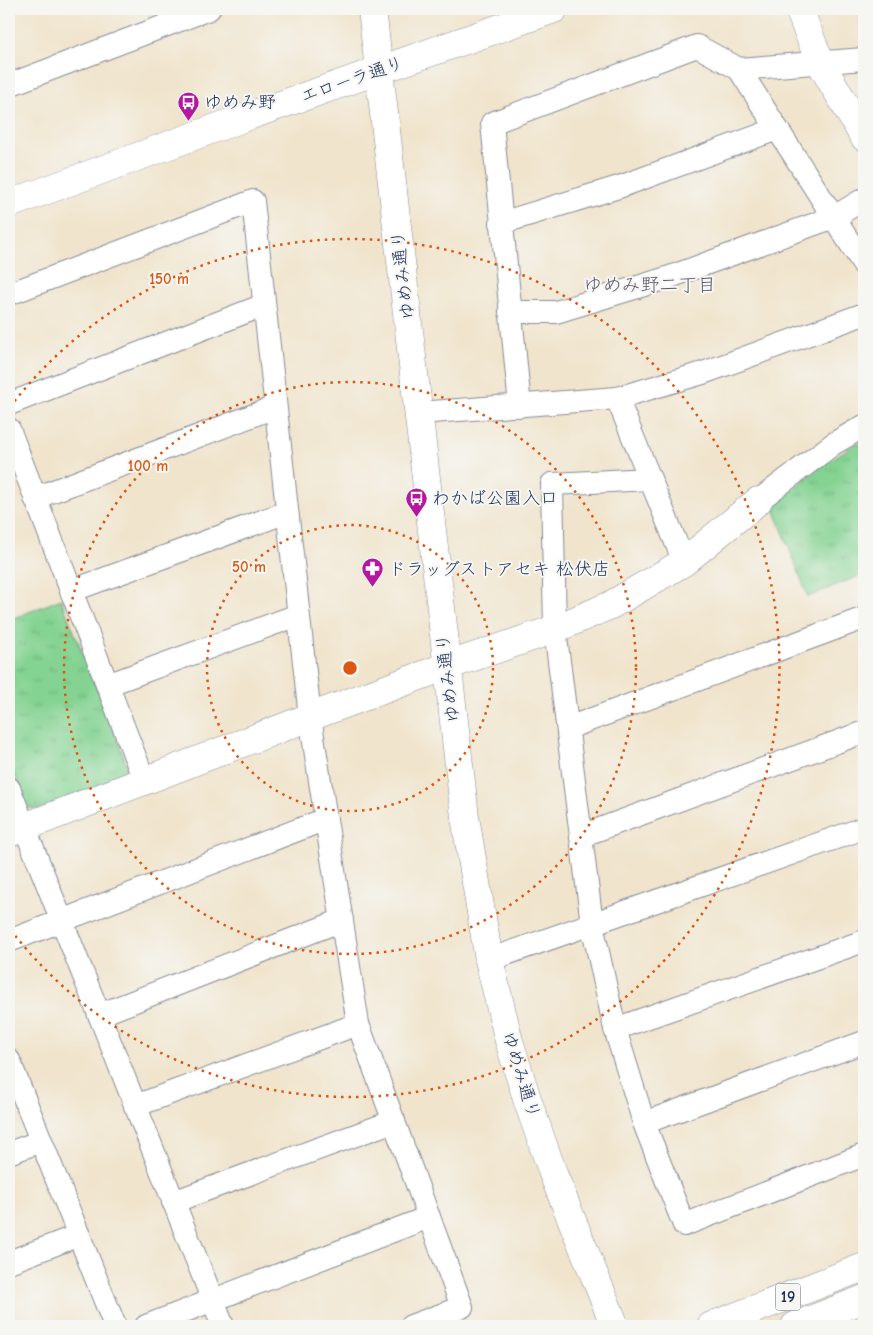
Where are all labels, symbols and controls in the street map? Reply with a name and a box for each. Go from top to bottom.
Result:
street label: エローラ通り [298,52,406,108]
bus stop icon: ゆめみ野 [176,90,200,121]
place label: ゆめみ野 [204,92,276,113]
street label: ゆめみ通り [387,229,419,321]
text: 150 m [149,270,189,288]
district label: ゆめみ野二丁目 [583,274,717,296]
text: 100 m [128,457,168,475]
bus stop icon: わかば公園入口 [404,486,428,517]
place label: わかば公園入口 [432,488,558,509]
pharmacy icon: ドラッグストアセキ 松伏店 [360,557,384,588]
text: 50 m [232,558,266,576]
place label: ドラッグストアセキ 松伏店 [388,559,610,580]
street label: ゆめみ通り [432,632,464,724]
centre of rings [341,659,359,677]
street label: ゆめみ通り [498,1029,544,1121]
road number: 19 [776,1284,800,1310]

